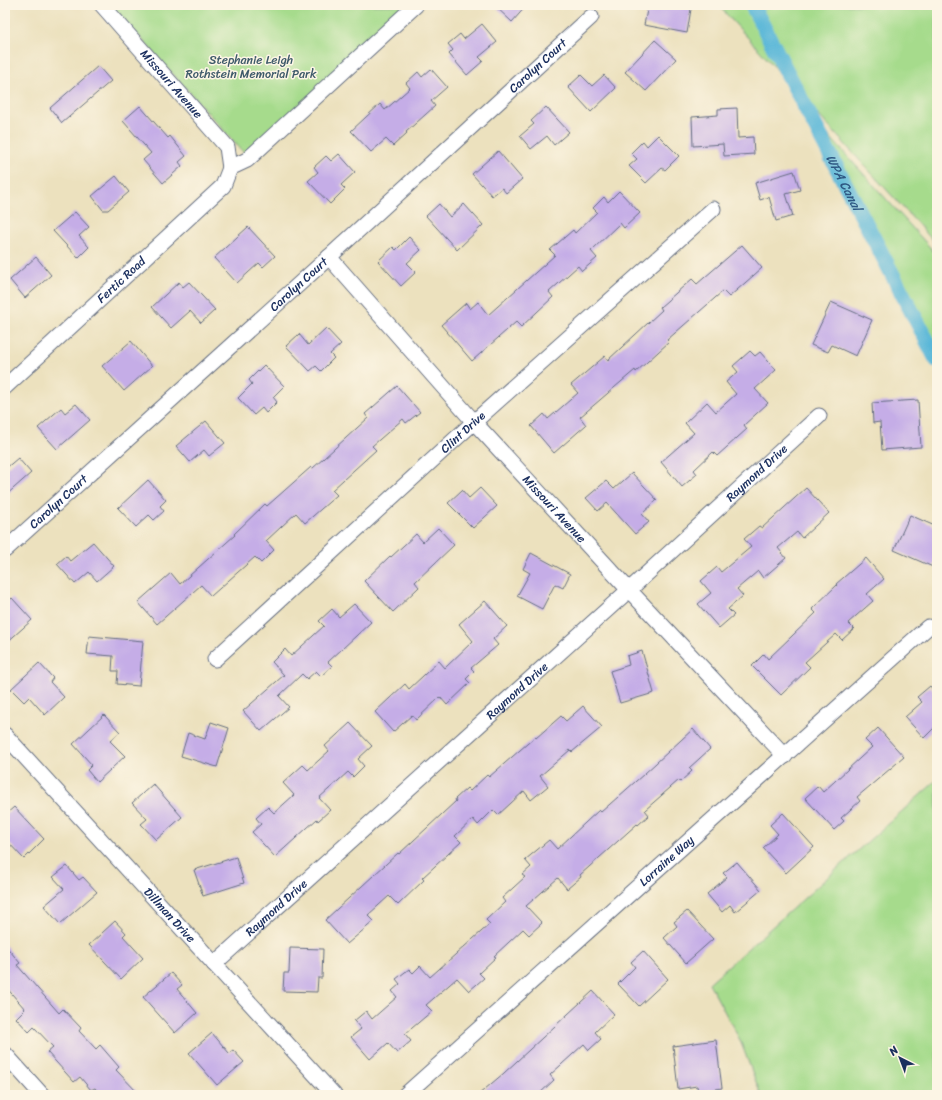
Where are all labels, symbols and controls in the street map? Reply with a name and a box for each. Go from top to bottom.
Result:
street label: Carolyn Court [503,32,573,99]
street label: Missouri Avenue [134,44,208,124]
park label: Stephanie Leigh Rothstein Memorial Park [186,49,317,85]
water label: WPA Canal [820,150,870,218]
street label: Fertic Road [91,250,152,309]
street label: Carolyn Court [264,251,334,317]
street label: Clint Drive [435,405,491,459]
street label: Raymond Drive [721,438,793,507]
street label: Carolyn Court [24,468,94,534]
street label: Missouri Avenue [517,470,592,548]
street label: Raymond Drive [481,657,553,725]
street label: Lorraine Way [634,829,700,892]
street label: Raymond Drive [240,873,313,942]
street label: Dillman Drive [138,882,201,948]
north arrow [880,1038,920,1078]
text: N [884,1041,903,1061]

